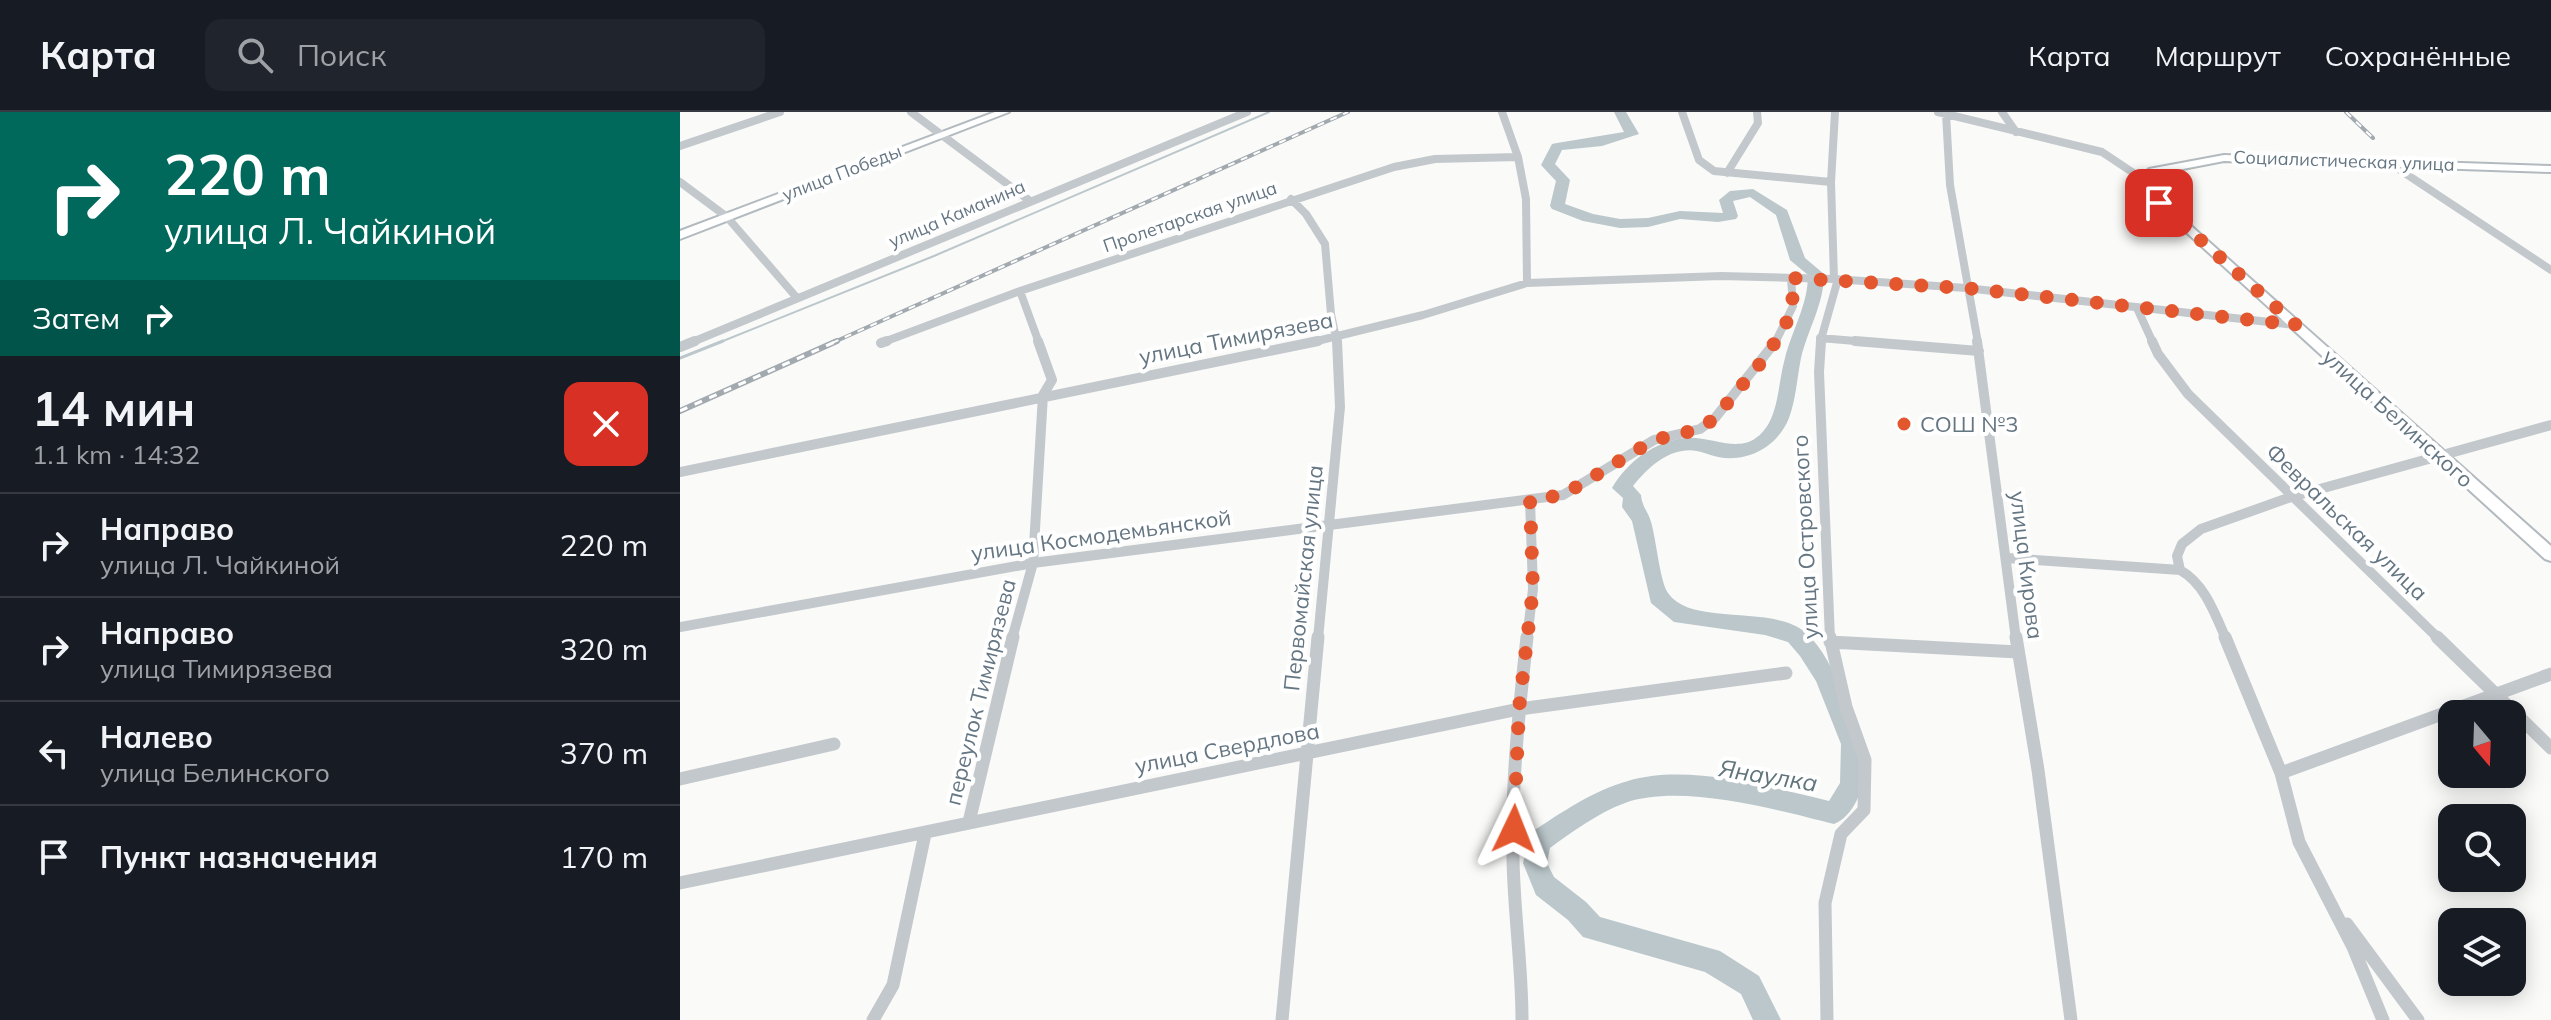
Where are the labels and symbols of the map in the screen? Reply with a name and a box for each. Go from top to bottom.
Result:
street label: улица Победы [779,139,905,206]
street label: Социалистическая улица [2233,145,2455,176]
pin [2125,169,2193,237]
street label: улица Каманина [885,174,1029,253]
street label: Пролетарская улица [1100,176,1280,257]
street label: улица Тимирязева [1137,305,1335,371]
street label: улица Белинского [2316,343,2480,493]
place label: СОШ №3 [1920,410,2018,438]
marker: СОШ №3 [1895,415,1913,433]
street label: улица Островского [1786,434,1824,640]
street label: Февральская улица [2260,438,2434,606]
street label: Первомайская улица [1277,464,1329,692]
street label: улица Кирова [2004,489,2050,641]
street label: улица Космодемьянской [969,503,1233,567]
street label: переулок Тимирязева [938,576,1022,808]
north arrow [2438,700,2526,788]
street label: улица Свердлова [1132,716,1322,780]
water label: Янаулка [1716,752,1820,798]
position arrow [1472,787,1556,871]

